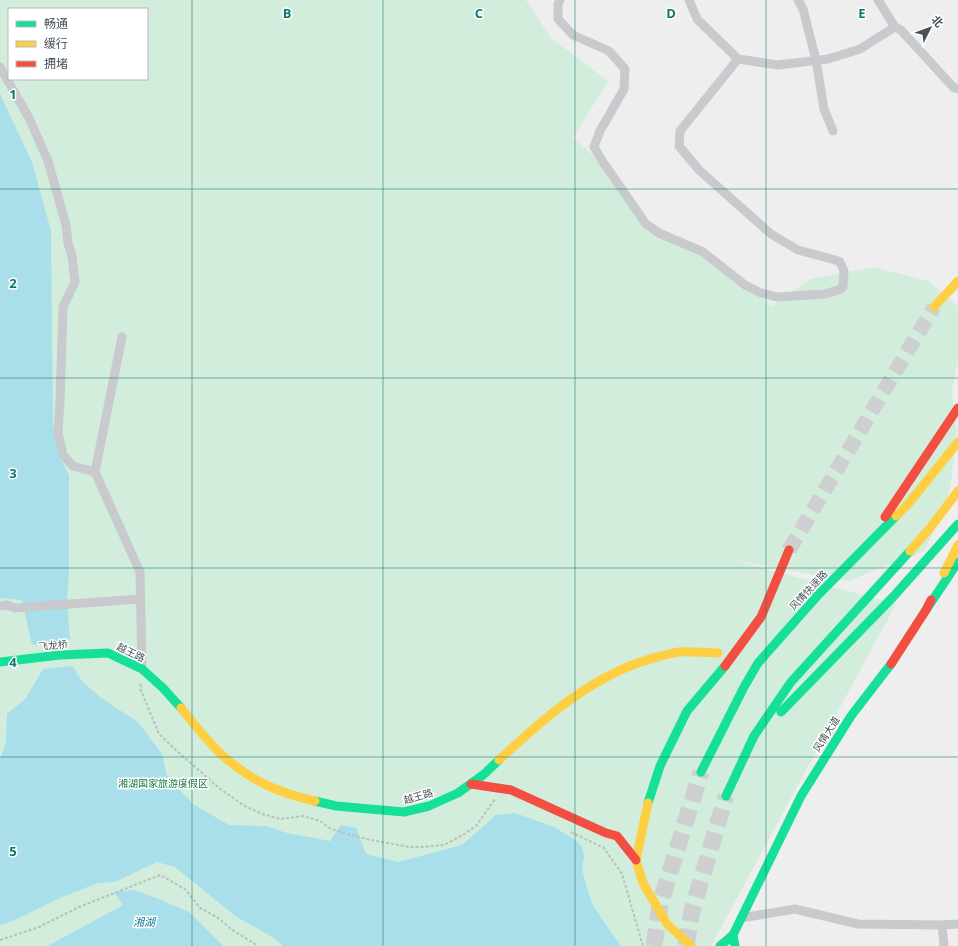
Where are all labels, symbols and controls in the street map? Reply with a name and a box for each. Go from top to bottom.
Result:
text: B [283,4,292,22]
text: C [475,4,483,22]
text: D [666,4,676,22]
text: E [858,4,866,22]
legend [8,8,148,80]
north arrow [910,8,950,48]
text: 北 [929,12,947,30]
text: 畅通 [44,15,68,32]
text: 缓行 [44,35,68,52]
text: 拥堵 [44,55,68,72]
text: 1 [9,85,17,103]
text: 2 [9,274,17,292]
text: 3 [9,464,17,482]
street label: 风情快速路 [786,567,830,613]
street label: 飞龙桥 [37,637,69,653]
street label: 越王路 [114,639,148,665]
text: 4 [9,653,17,671]
street label: 风情大道 [809,713,843,755]
park label: 湘湖国家旅游度假区 [118,776,208,790]
street label: 越王路 [402,785,434,807]
text: 5 [9,842,17,860]
water label: 湘湖 [133,914,157,929]

